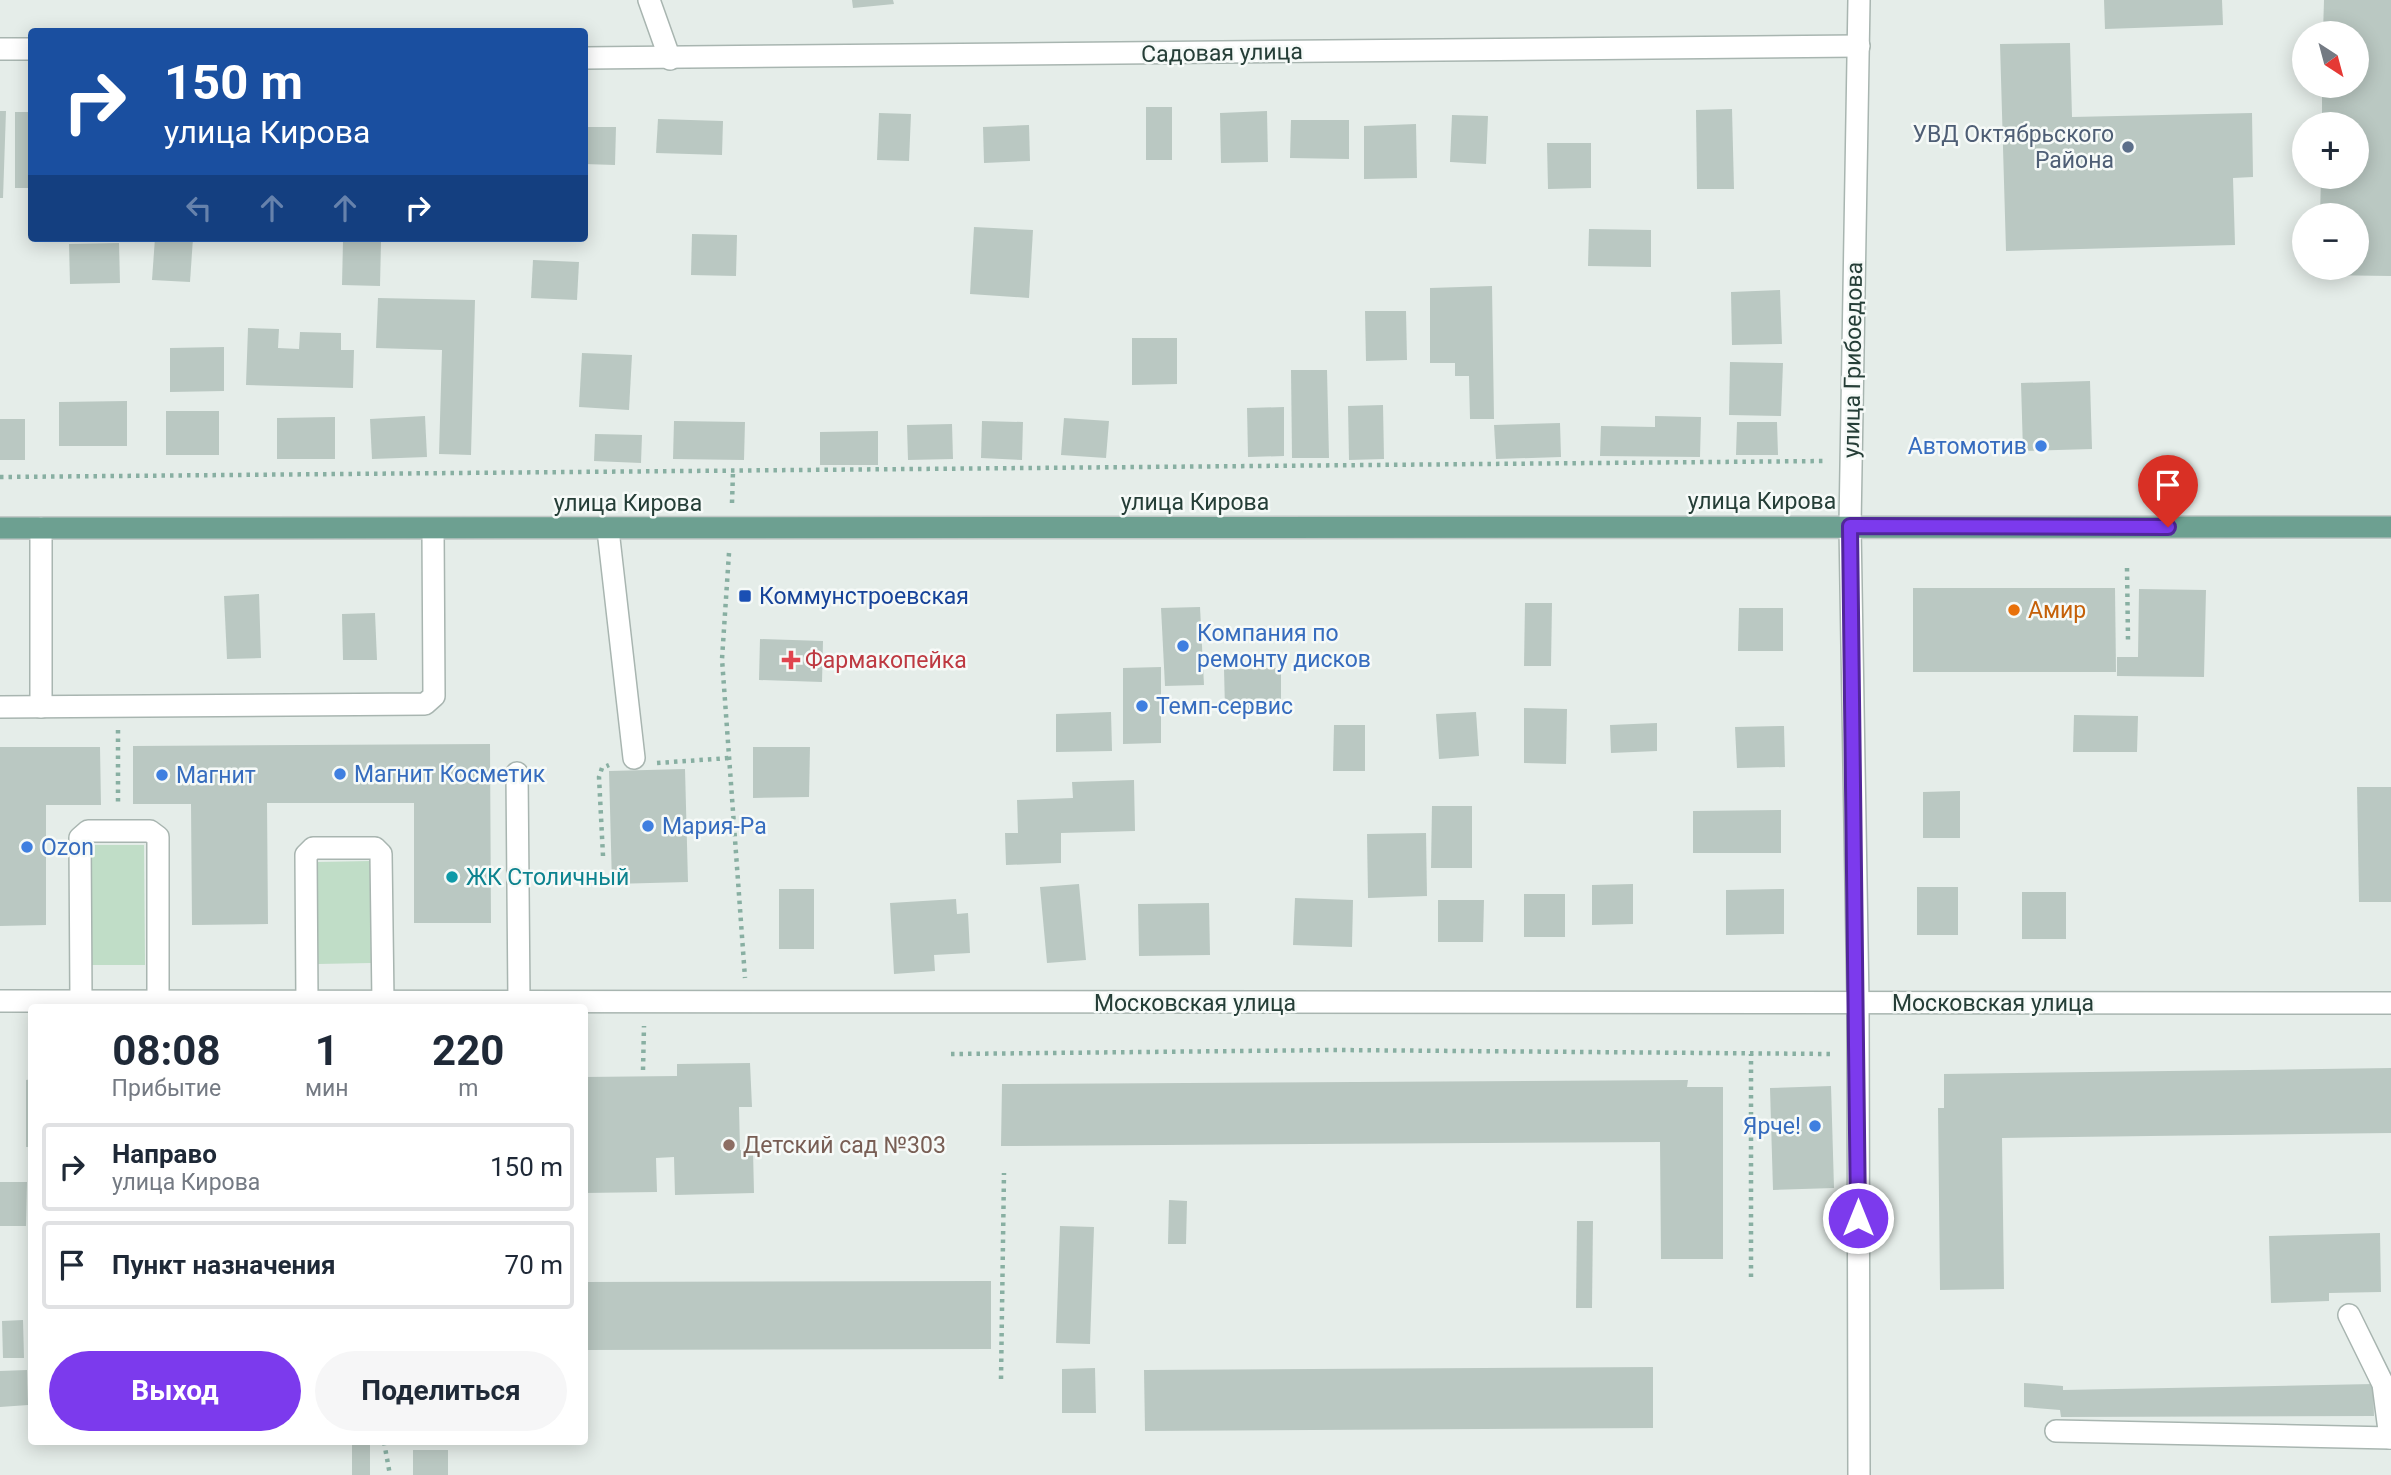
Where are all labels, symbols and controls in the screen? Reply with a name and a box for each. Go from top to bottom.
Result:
north arrow [2292,21,2370,98]
map controls [2292,21,2369,280]
street label: Садовая улица [1141,38,1303,68]
text: 150 m [164,54,303,111]
icon: right [49,56,140,147]
button: + [2292,112,2369,189]
text: улица Кирова [164,113,370,151]
place label: УВД Октябрьского Района [1912,121,2114,174]
marker: УВД Октябрьского Района [2120,139,2136,155]
icon: left [180,189,218,227]
icon: ahead [253,189,291,227]
icon: ahead [326,189,364,227]
icon: right [399,189,437,227]
button: − [2292,203,2369,280]
street label: улица Грибоедова [1838,262,1868,458]
place label: Автомотив [1908,433,2027,460]
marker: Автомотив [2033,438,2049,454]
pin [2138,455,2198,527]
icon: arrive [2149,466,2187,504]
street label: улица Кирова [1688,488,1836,515]
street label: улица Кирова [1121,489,1269,516]
street label: улица Кирова [554,490,702,517]
place label: Коммунстроевская [759,583,969,610]
marker: Коммунстроевская [737,588,753,604]
place label: Амир [2028,597,2086,624]
marker: Амир [2006,602,2022,618]
place label: Компания по ремонту дисков [1197,620,1371,673]
marker: Компания по ремонту дисков [1175,638,1191,654]
place label: Фармакопейка [805,647,967,674]
marker: Фармакопейка [783,652,799,668]
place label: Темп-сервис [1156,693,1293,720]
marker: Темп-сервис [1134,698,1150,714]
place label: Магнит Косметик [354,761,546,788]
place label: Магнит [176,762,256,789]
marker: Магнит Косметик [332,766,348,782]
marker: Магнит [154,767,170,783]
place label: Мария-Ра [662,813,767,840]
marker: Мария-Ра [640,818,656,834]
place label: Ozon [41,834,94,861]
marker: Ozon [19,839,35,855]
place label: ЖК Столичный [466,864,629,891]
marker: ЖК Столичный [444,869,460,885]
street label: Московская улица [1094,990,1296,1017]
street label: Московская улица [1892,990,2094,1017]
text: 08:08 [112,1026,221,1075]
text: 1 [315,1026,339,1075]
text: 220 [432,1026,504,1075]
text: Прибытие [112,1075,221,1102]
text: мин [305,1075,349,1102]
text: m [458,1075,478,1102]
place label: Ярче! [1743,1113,1801,1140]
marker: Ярче! [1807,1118,1823,1134]
place label: Детский сад №303 [743,1132,946,1159]
marker: Детский сад №303 [721,1137,737,1153]
text: Направо [112,1139,217,1169]
icon: right [53,1148,91,1186]
text: 150 m [490,1152,563,1182]
text: улица Кирова [112,1169,260,1196]
position arrow [1821,1181,1895,1255]
icon: arrive [53,1246,91,1284]
text: Пункт назначения [112,1250,336,1280]
text: 70 m [505,1250,563,1280]
button: Выход [49,1351,301,1431]
button: Поделиться [315,1351,567,1431]

